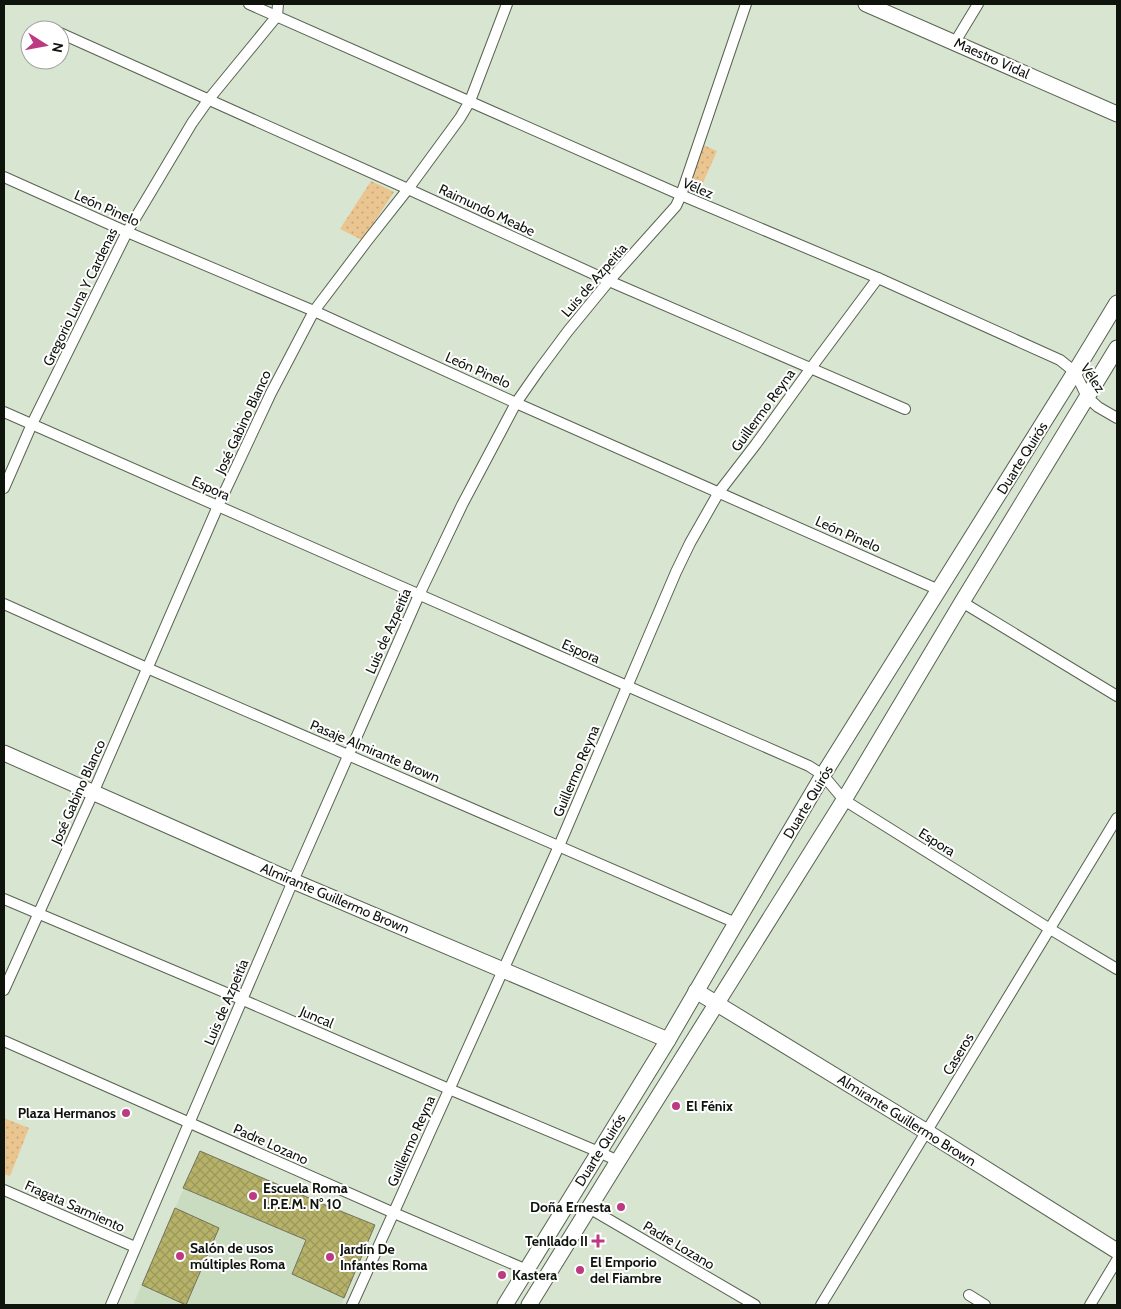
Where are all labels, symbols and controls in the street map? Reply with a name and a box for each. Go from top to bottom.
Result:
north arrow [20,20,70,70]
street label: Maestro Vidal [951,33,1033,83]
text: N [48,41,68,54]
street label: Vélez [680,173,717,203]
street label: Raimundo Meabe [436,180,538,240]
street label: León Pinelo [72,186,143,230]
street label: Gregorio Luna Y Cardenas [39,225,121,369]
street label: Luis de Azpeitía [557,239,631,321]
street label: León Pinelo [443,348,514,392]
street label: Vélez [1077,360,1110,397]
street label: Guillermo Reyna [727,365,799,455]
street label: José Gabino Blanco [211,367,275,478]
street label: Duarte Quirós [993,418,1052,498]
street label: Espora [189,472,233,504]
street label: León Pinelo [813,512,884,556]
street label: Luis de Azpeitía [361,585,415,677]
street label: Espora [559,635,603,667]
street label: Pasaje Almirante Brown [307,716,443,787]
street label: Guillermo Reyna [549,722,603,820]
street label: José Gabino Blanco [46,737,109,848]
street label: Duarte Quirós [779,762,837,842]
street label: Espora [915,824,959,860]
street label: Almirante Guillermo Brown [258,858,412,938]
street label: Luis de Azpeitía [200,956,252,1048]
street label: Juncal [296,1001,337,1032]
street label: Caseros [938,1029,978,1078]
street label: Almirante Guillermo Brown [834,1070,980,1170]
street label: Guillermo Reyna [383,1092,439,1189]
place label: El Fénix [686,1097,733,1115]
marker: El Fénix [670,1100,682,1112]
place label: Plaza Hermanos [18,1104,116,1122]
marker: Plaza Hermanos [120,1107,132,1119]
street label: Duarte Quirós [571,1110,630,1190]
street label: Padre Lozano [231,1119,312,1169]
street label: Fragata Sarmiento [22,1176,128,1236]
place label: Escuela Roma I.P.E.M. N° 10 [263,1179,348,1213]
marker: Escuela Roma I.P.E.M. N° 10 [247,1190,259,1202]
place label: Doña Ernesta [530,1198,611,1216]
marker: Doña Ernesta [615,1201,627,1213]
street label: Padre Lozano [640,1217,718,1274]
place label: Tenllado II [525,1232,588,1250]
marker: Tenllado II [592,1235,604,1247]
place label: Salón de usos múltiples Roma [190,1239,285,1273]
place label: Jardín De Infantes Roma [339,1240,428,1274]
marker: Salón de usos múltiples Roma [174,1250,186,1262]
marker: Jardín De Infantes Roma [324,1251,336,1263]
place label: El Emporio del Fiambre [590,1253,661,1287]
marker: El Emporio del Fiambre [574,1264,586,1276]
place label: Kastera [512,1266,557,1284]
marker: Kastera [496,1269,508,1281]

